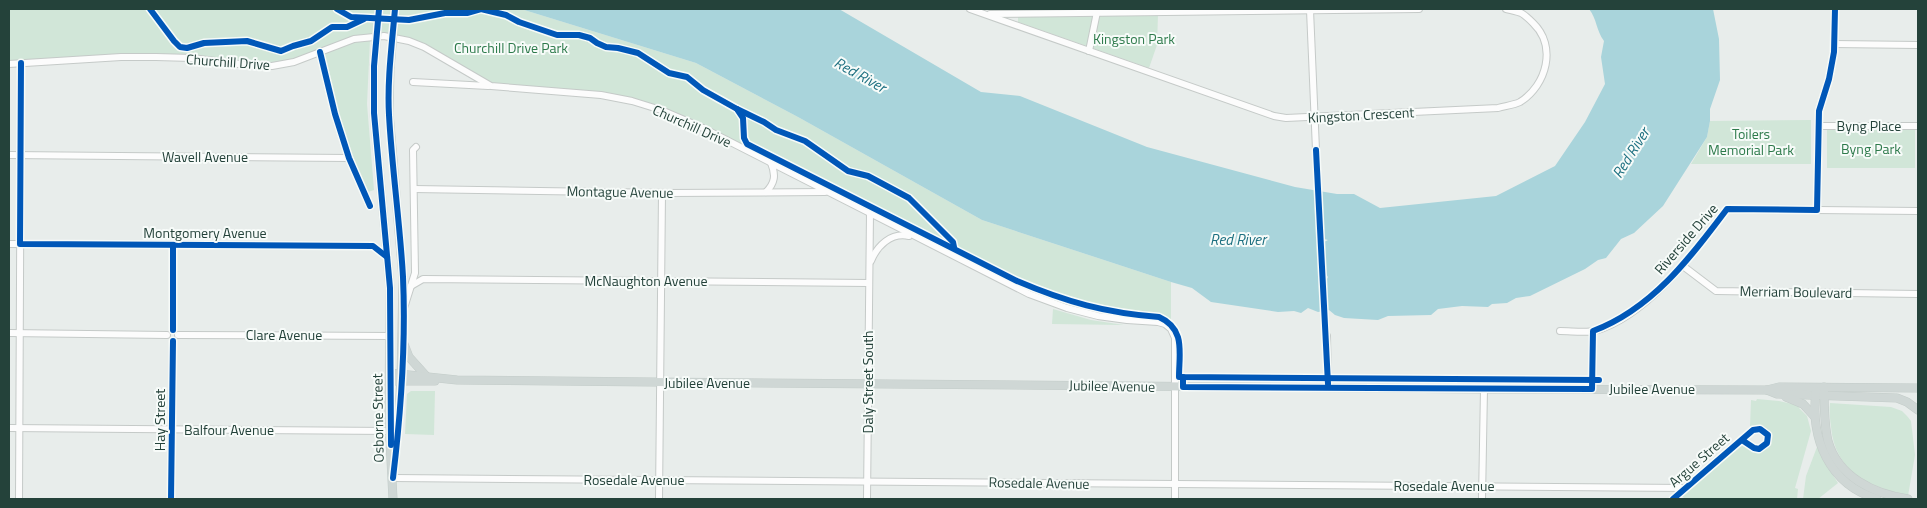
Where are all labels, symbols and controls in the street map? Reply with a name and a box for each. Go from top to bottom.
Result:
park label: Kingston Park [1093,28,1175,49]
park label: Churchill Drive Park [454,37,568,58]
street label: Churchill Drive [185,48,271,75]
water label: Red River [830,51,892,99]
street label: Churchill Drive [649,99,735,152]
street label: Kingston Crescent [1307,101,1415,128]
street label: Byng Place [1837,115,1901,136]
water label: Red River [1606,121,1656,183]
park label: Toilers Memorial Park [1708,123,1794,160]
park label: Byng Park [1841,138,1901,159]
street label: Wavell Avenue [162,146,248,167]
street label: Montague Avenue [566,180,674,203]
street label: Riverside Drive [1649,199,1722,279]
street label: Montgomery Avenue [143,222,267,243]
water label: Red River [1210,228,1268,251]
street label: McNaughton Avenue [584,270,708,291]
street label: Merriam Boulevard [1739,280,1853,303]
street label: Clare Avenue [246,324,322,345]
street label: Daly Street South [857,330,878,434]
street label: Jubilee Avenue [664,372,750,393]
street label: Osborne Street [366,373,389,463]
street label: Jubilee Avenue [1069,374,1155,397]
street label: Jubilee Avenue [1609,378,1695,399]
street label: Hay Street [149,389,170,451]
street label: Balfour Avenue [184,419,274,440]
street label: Argue Street [1664,427,1734,492]
street label: Rosedale Avenue [583,469,685,490]
street label: Rosedale Avenue [988,471,1090,494]
street label: Rosedale Avenue [1393,475,1495,496]

